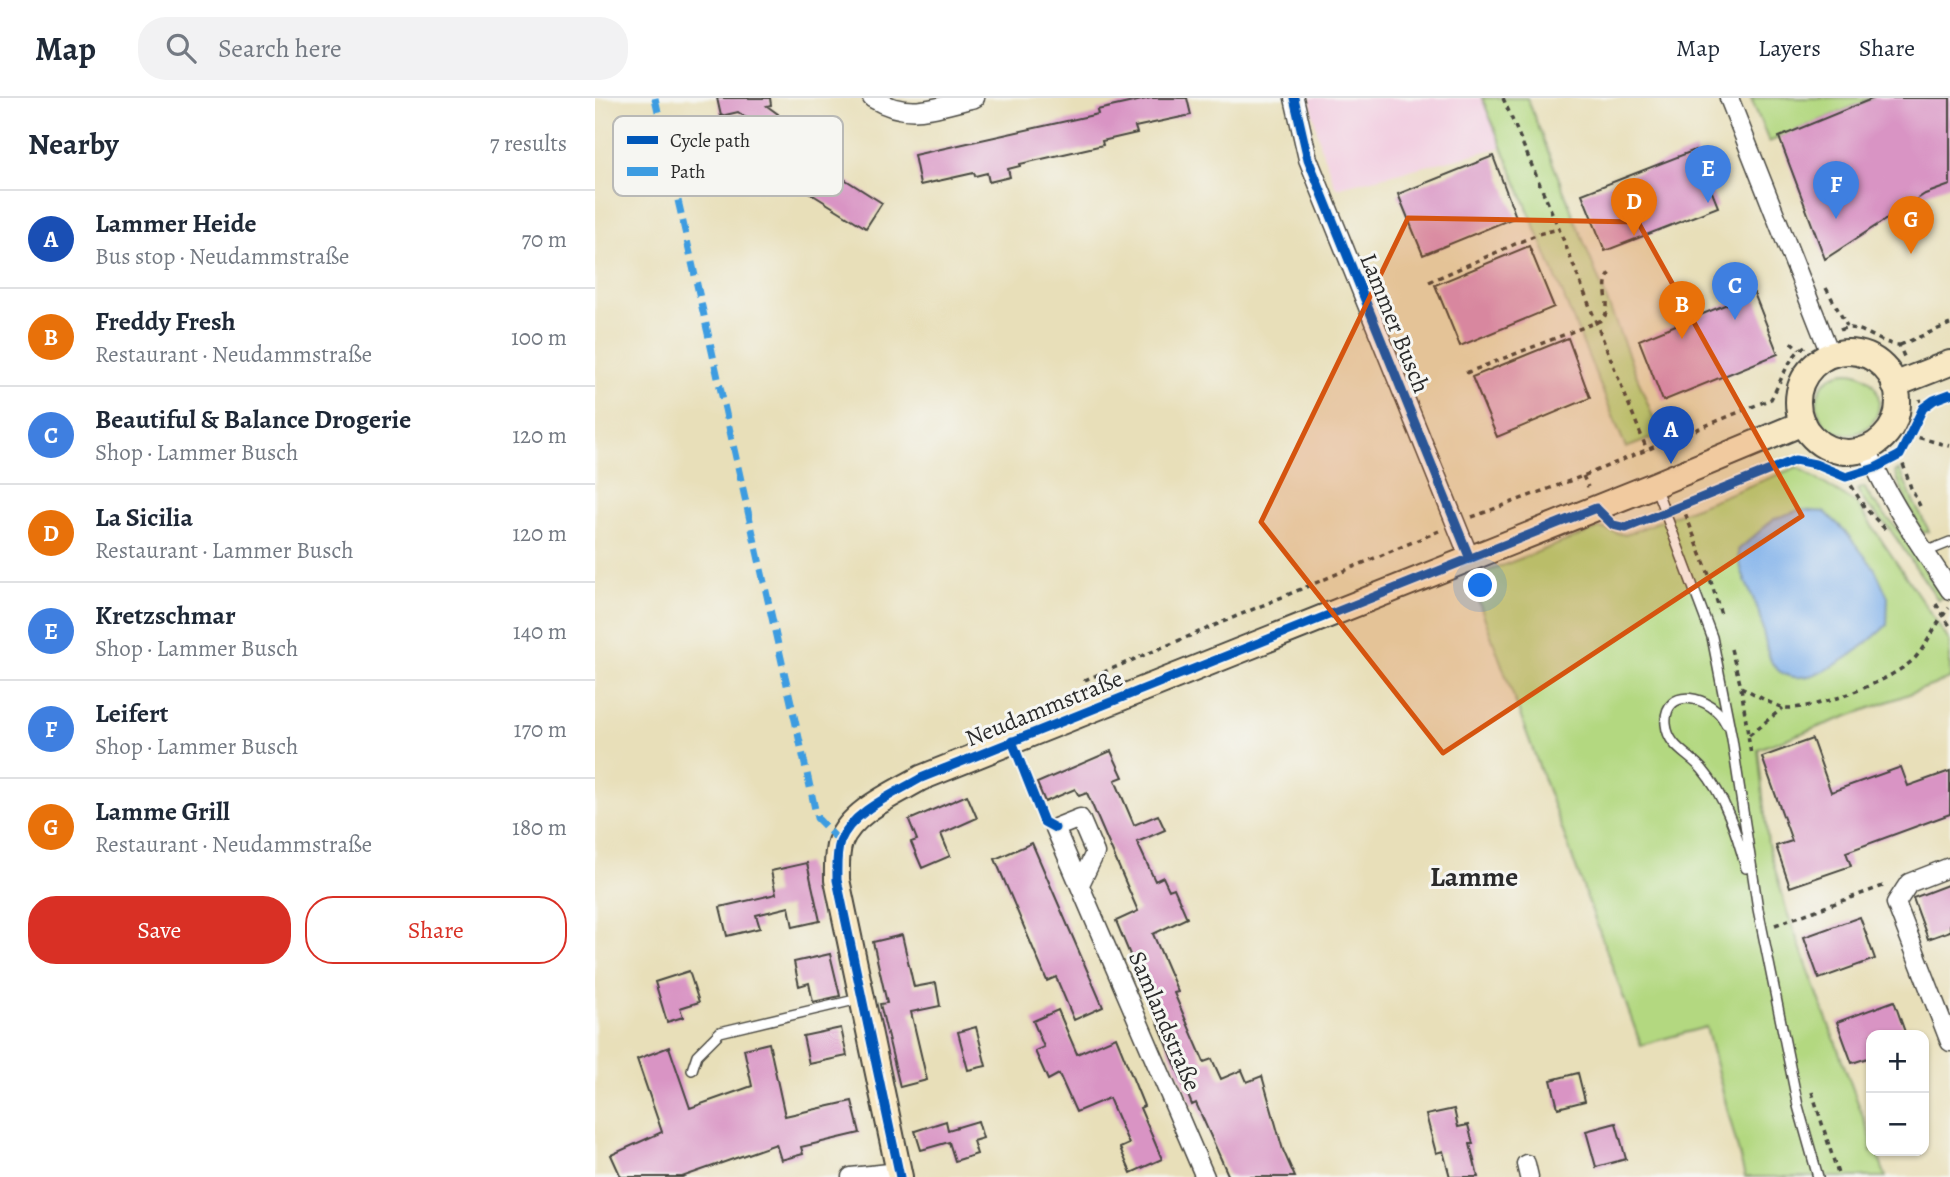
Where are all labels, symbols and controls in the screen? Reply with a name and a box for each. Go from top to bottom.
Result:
search box [138,17,628,80]
text: Map [35,26,96,71]
icon: search [162,29,200,67]
text: Search here [218,31,342,66]
text: Map [1676,32,1720,64]
text: Layers [1758,32,1821,64]
text: Share [1859,32,1915,64]
legend [613,116,843,196]
text: Nearby [28,124,119,164]
text: 7 results [490,128,567,159]
text: Cycle path [670,128,750,154]
pin: E [1685,145,1731,203]
text: Path [670,159,705,185]
pin: F [1813,161,1859,219]
pin: D [1611,178,1657,236]
pin: G [1888,196,1934,254]
text: Lammer Heide [95,206,257,241]
text: A [44,224,58,255]
text: 70 m [521,224,567,255]
text: Bus stop · Neudammstraße [95,241,349,272]
street label: Lammer Busch [1352,248,1438,398]
pin: C [1712,262,1758,320]
pin: B [1659,281,1705,339]
text: Freddy Fresh [95,304,236,339]
text: B [44,322,58,353]
text: 100 m [511,322,567,353]
text: Restaurant · Neudammstraße [95,339,372,370]
text: Beautiful & Balance Drogerie [95,402,411,437]
pin: A [1648,406,1694,464]
text: C [44,420,58,451]
text: 120 m [512,420,567,451]
text: Shop · Lammer Busch [95,437,298,468]
text: La Sicilia [95,500,193,535]
text: D [43,518,59,549]
text: 120 m [512,518,567,549]
text: Restaurant · Lammer Busch [95,535,354,566]
your location [1463,568,1497,602]
text: Kretzschmar [95,598,236,633]
text: E [44,616,58,647]
text: 140 m [513,616,567,647]
text: Shop · Lammer Busch [95,633,298,664]
street label: Neudammstraße [961,662,1127,754]
text: Leifert [95,696,168,731]
text: F [45,714,57,745]
text: 170 m [514,714,567,745]
text: Shop · Lammer Busch [95,731,298,762]
text: Lamme Grill [95,794,230,829]
text: G [43,812,59,843]
text: 180 m [512,812,567,843]
text: Restaurant · Neudammstraße [95,829,372,860]
district label: Lamme [1430,858,1518,896]
button: Save [28,896,291,964]
button: Share [305,896,567,964]
street label: Samlandstraße [1121,946,1209,1096]
map controls [1866,1030,1929,1156]
button: + [1866,1030,1929,1093]
button: − [1866,1093,1929,1156]

